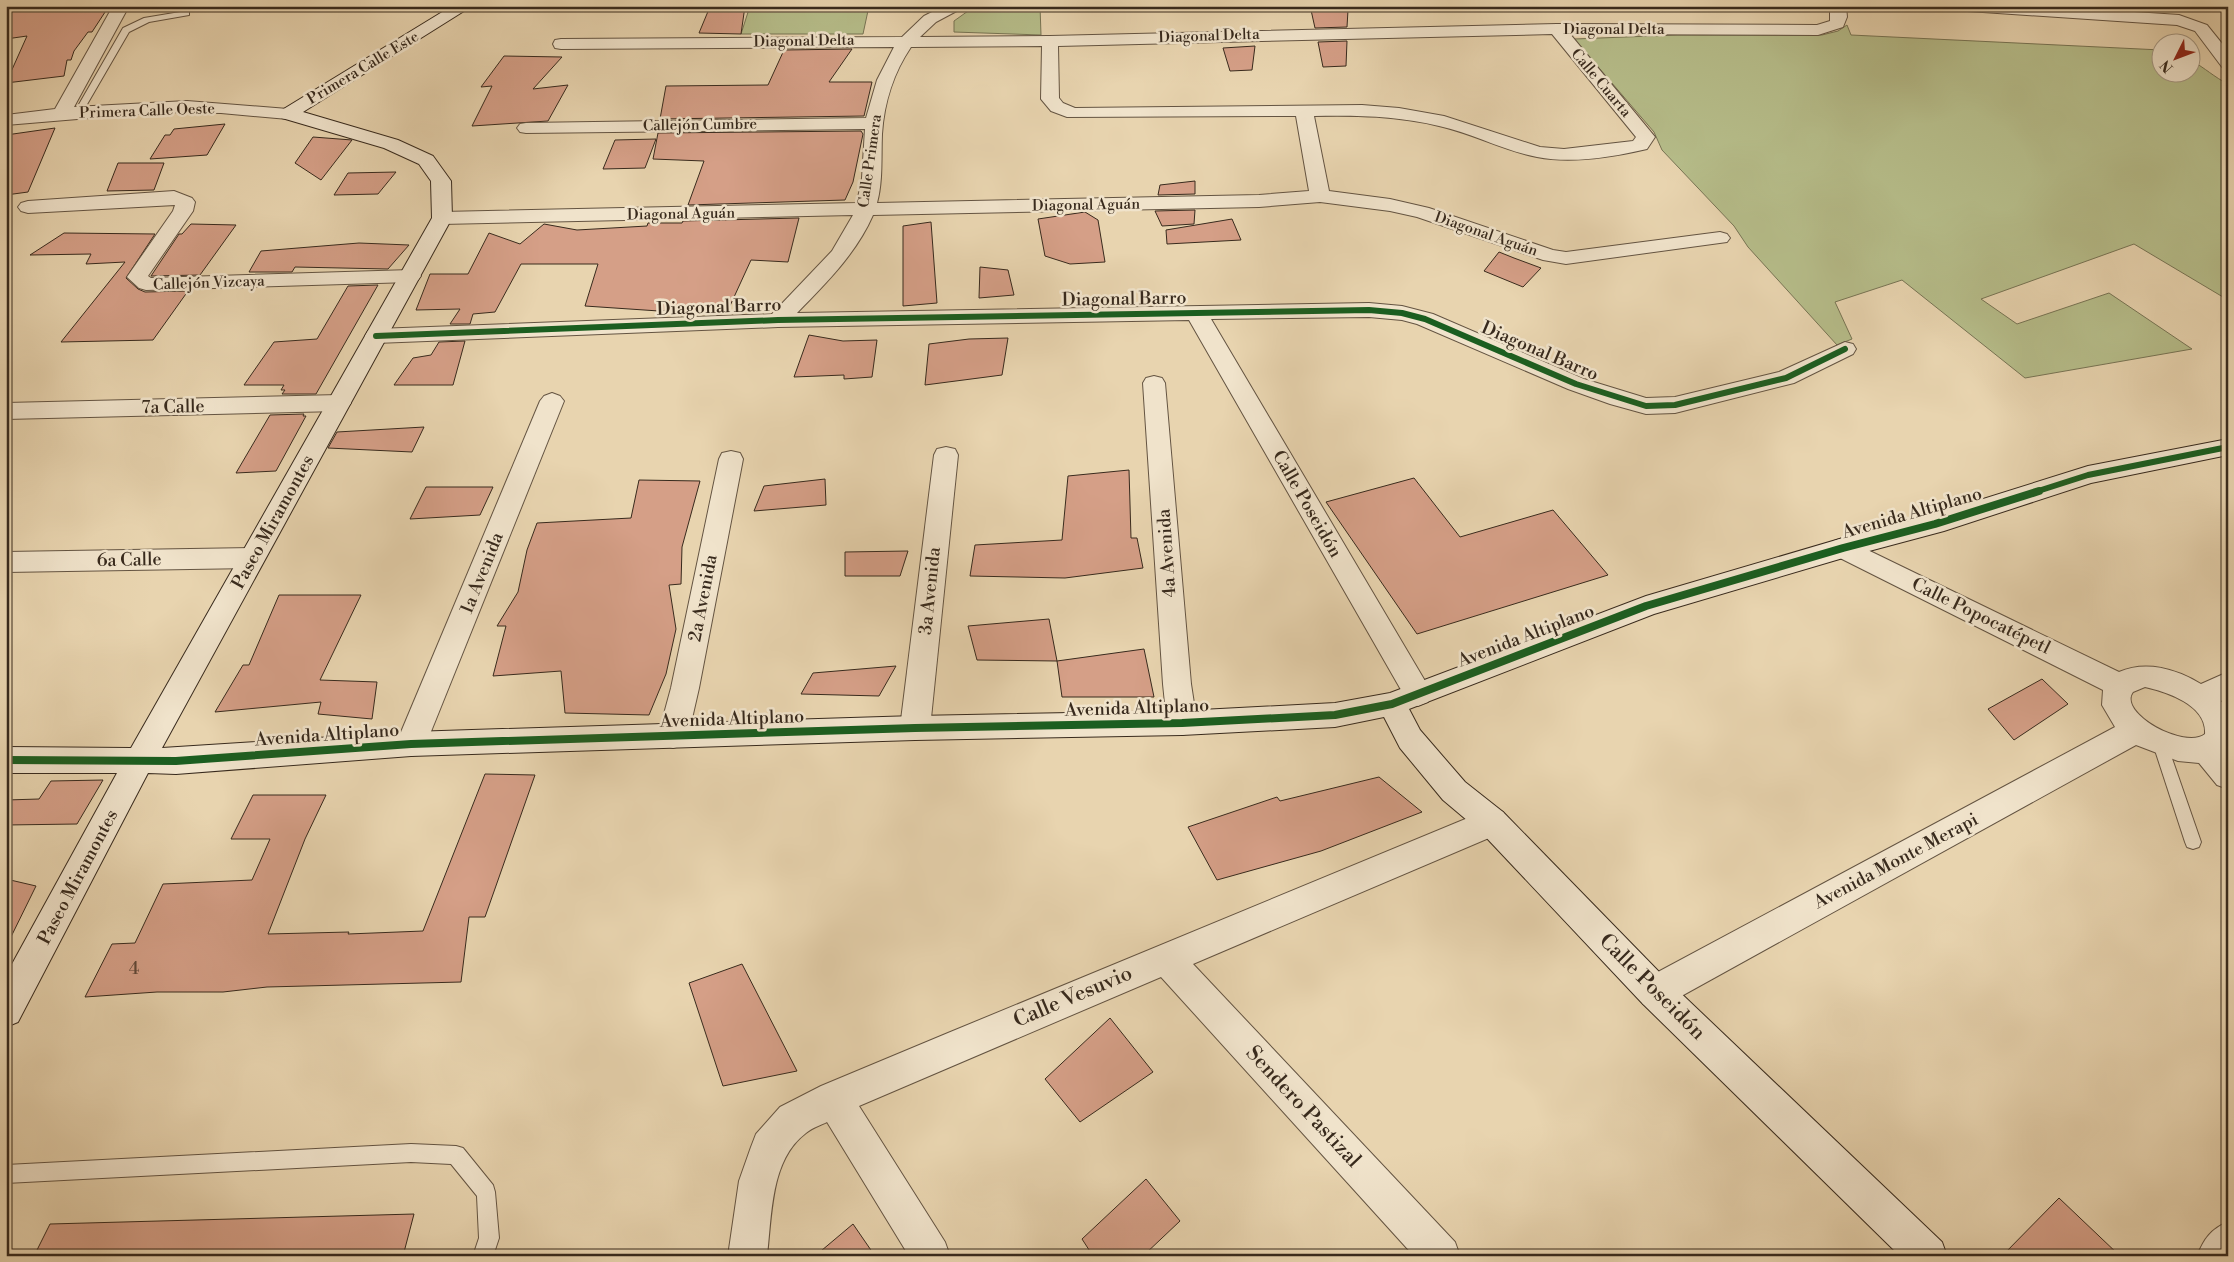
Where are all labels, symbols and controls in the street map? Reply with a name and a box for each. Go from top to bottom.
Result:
street label: Diagonal Delta [1563,20,1665,39]
street label: Diagonal Delta [1158,25,1260,47]
street label: Primera Calle Este [304,27,422,109]
street label: Diagonal Delta [753,31,855,51]
north arrow [2152,32,2202,82]
street label: Calle Cuarta [1567,45,1636,122]
text: N [2157,56,2177,76]
street label: Primera Calle Oeste [79,99,215,123]
street label: Calle Primera [854,113,886,209]
street label: Callejón Cumbre [643,115,757,135]
street label: Diagonal Aguán [1032,195,1140,215]
street label: Diagonal Aguán [627,204,735,224]
street label: Diagonal Aguán [1432,207,1540,261]
street label: Callejón Vizcaya [153,272,266,294]
street label: Diagonal Barro [1061,286,1187,312]
street label: Diagonal Barro [656,293,782,321]
street label: Diagonal Barro [1478,316,1602,386]
street label: 7a Calle [141,395,205,419]
street label: Calle Poseidón [1267,446,1347,562]
street label: Paseo Miramontes [227,451,319,593]
street label: Avenida Altiplano [1838,482,1985,544]
street label: 4a Avenida [1152,507,1182,598]
street label: 1a Avenida [455,528,509,617]
street label: 3a Avenida [914,545,946,636]
street label: 6a Calle [96,548,162,572]
street label: 2a Avenida [683,552,723,644]
street label: Calle Popocatépetl [1908,572,2055,660]
street label: Avenida Altiplano [1453,599,1598,673]
street label: Avenida Altiplano [1063,694,1210,722]
street label: Avenida Altiplano [658,705,805,733]
street label: Avenida Altiplano [253,718,400,752]
street label: Paseo Miramontes [33,805,123,949]
street label: Avenida Monte Merapi [1809,808,1982,915]
street label: Calle Poseidón [1593,928,1711,1046]
house number: 4 [129,957,140,980]
street label: Calle Vesuvio [1010,960,1136,1034]
street label: Sendero Pastizal [1240,1041,1366,1173]

